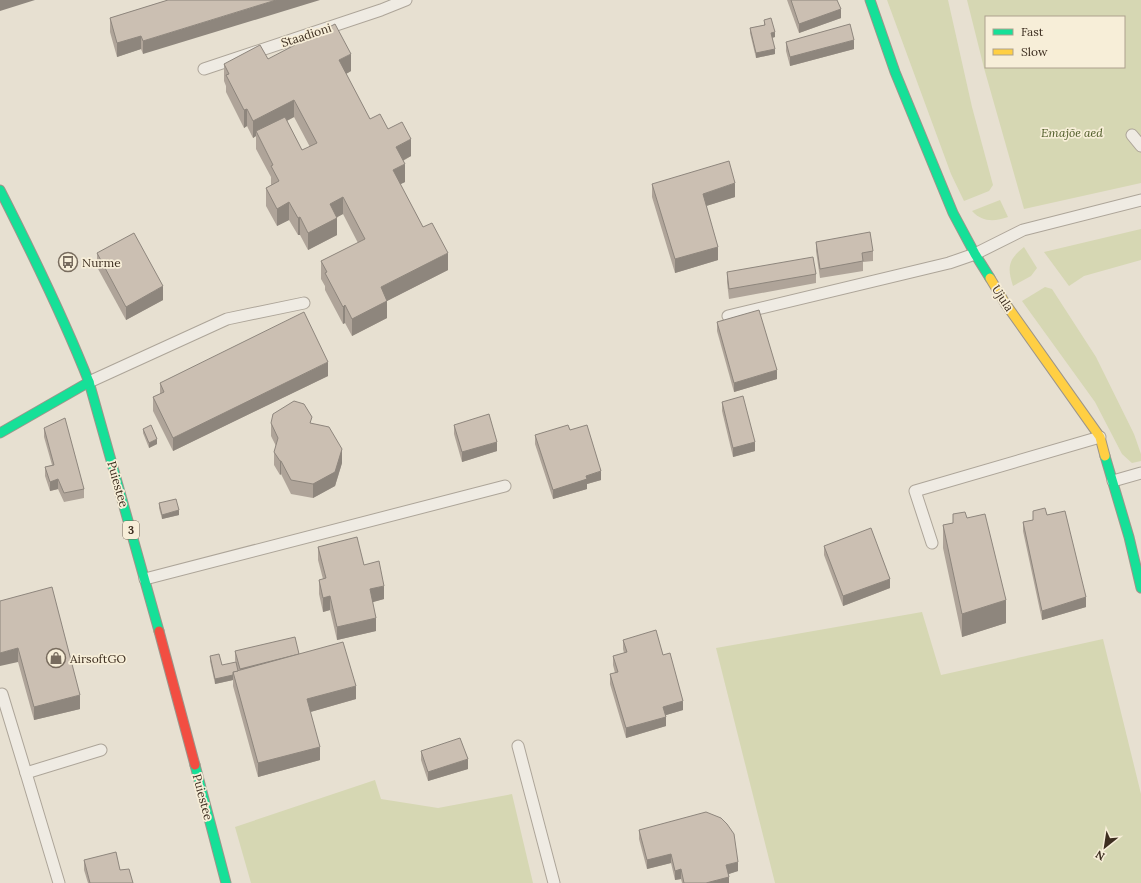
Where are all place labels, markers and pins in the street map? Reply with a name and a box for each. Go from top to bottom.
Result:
bus stop icon: Nurme [57,251,79,273]
place label: Nurme [82,255,121,270]
shop icon: AirsoftGO [45,647,67,669]
place label: AirsoftGO [69,651,126,666]

